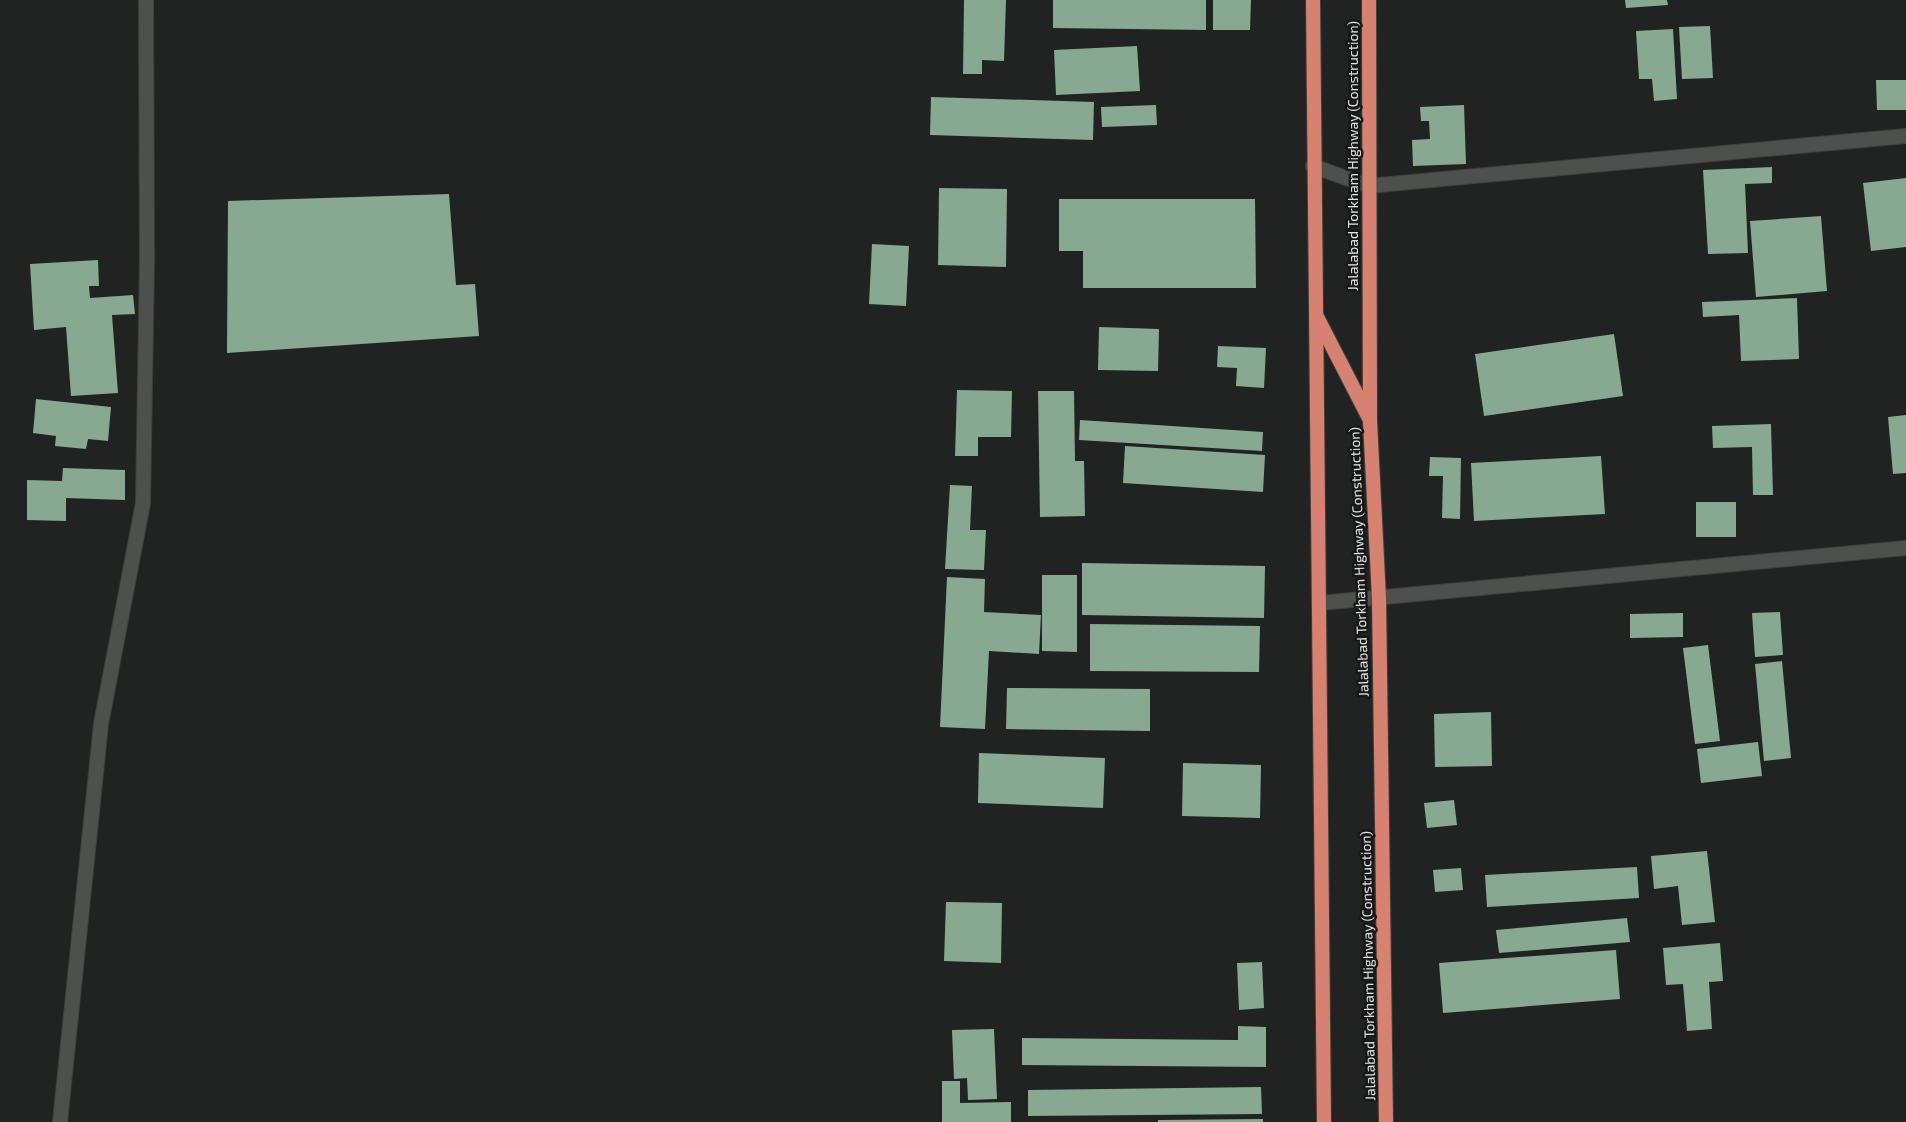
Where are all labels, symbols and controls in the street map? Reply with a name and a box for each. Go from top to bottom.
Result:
street label: Jalalabad Torkham Highway (Construction) [1344,21,1361,291]
street label: Jalalabad Torkham Highway (Construction) [1345,427,1372,697]
street label: Jalalabad Torkham Highway (Construction) [1357,831,1378,1101]

